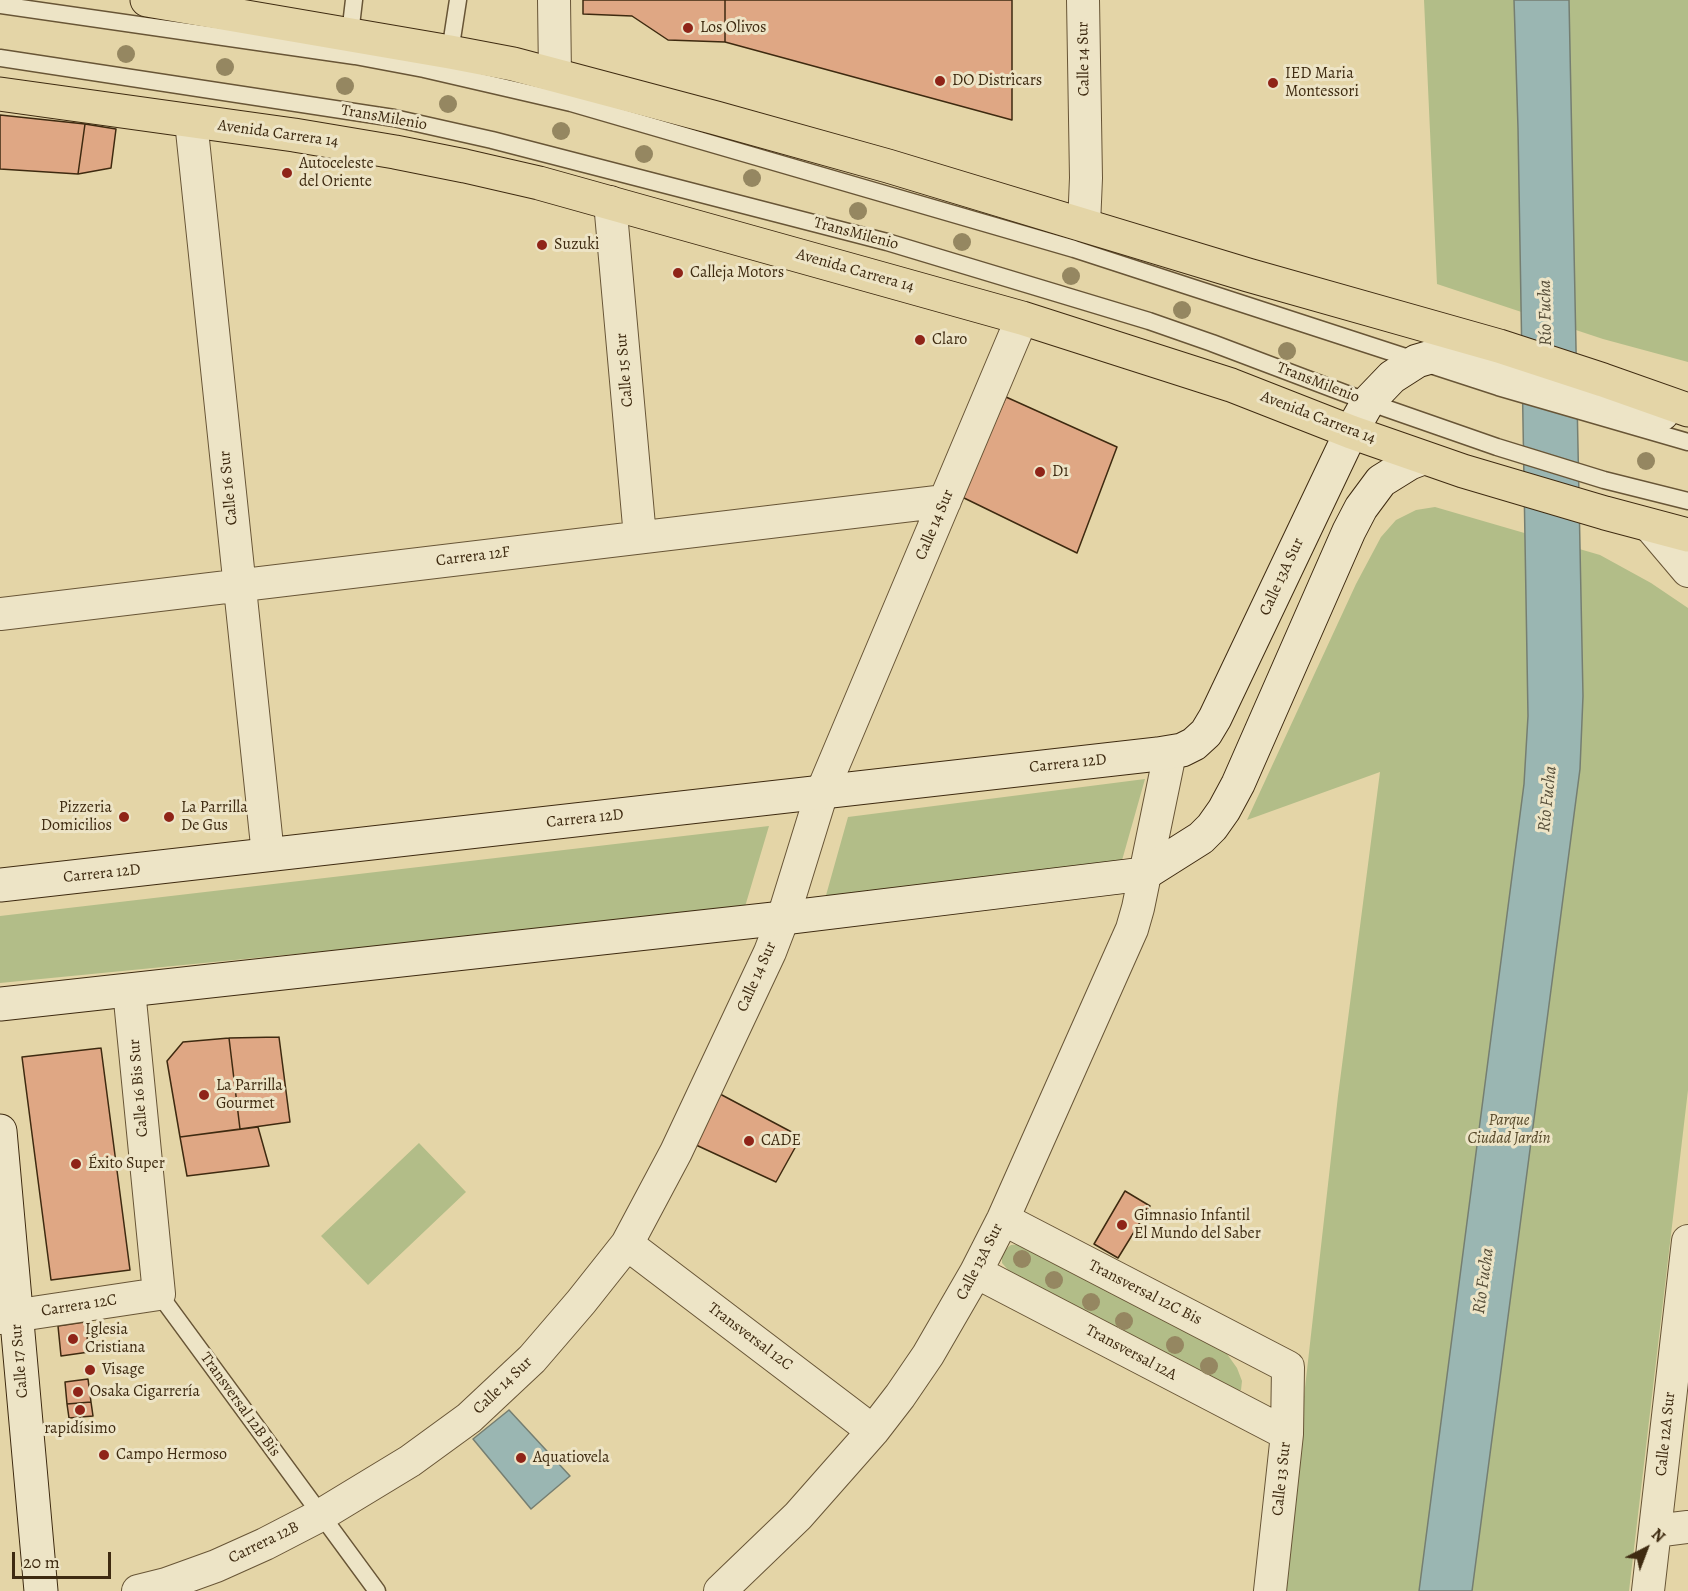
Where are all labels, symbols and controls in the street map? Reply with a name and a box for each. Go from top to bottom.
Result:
place label: Los Olivos [700,18,766,38]
marker: Los Olivos [681,21,695,35]
street label: Calle 14 Sur [1074,21,1094,97]
place label: IED Maria Montessori [1285,64,1359,102]
place label: DO Districars [952,71,1042,91]
marker: DO Districars [933,74,947,88]
marker: IED Maria Montessori [1266,76,1280,90]
street label: TransMilenio [339,101,429,135]
street label: Avenida Carrera 14 [216,116,340,152]
place label: Autoceleste del Oriente [299,154,374,192]
marker: Autoceleste del Oriente [280,166,294,180]
street label: TransMilenio [811,213,901,255]
place label: Suzuki [554,235,600,255]
marker: Suzuki [535,238,549,252]
street label: Avenida Carrera 14 [794,245,916,297]
place label: Calleja Motors [690,263,784,283]
marker: Calleja Motors [671,266,685,280]
water label: Río Fucha [1535,280,1557,346]
place label: Claro [932,330,967,350]
street label: Calle 15 Sur [612,332,638,408]
marker: Claro [913,333,927,347]
street label: TransMilenio [1274,358,1362,408]
street label: Avenida Carrera 14 [1258,387,1378,449]
street label: Calle 16 Sur [216,450,242,526]
place label: D1 [1052,462,1069,482]
marker: D1 [1033,465,1047,479]
street label: Calle 14 Sur [912,487,958,563]
street label: Calle 13A Sur [1256,535,1308,619]
street label: Carrera 12F [435,543,511,571]
street label: Carrera 12D [1028,750,1108,778]
water label: Río Fucha [1534,765,1562,833]
place label: Pizzeria Domicilios [41,798,112,836]
place label: La Parrilla De Gus [181,798,248,836]
street label: Carrera 12D [545,805,625,833]
marker: Pizzeria Domicilios [117,810,131,824]
marker: La Parrilla De Gus [162,810,176,824]
street label: Carrera 12D [62,860,142,888]
street label: Calle 14 Sur [733,939,781,1015]
street label: Calle 16 Bis Sur [125,1038,153,1138]
place label: La Parrilla Gourmet [216,1076,283,1114]
marker: La Parrilla Gourmet [197,1088,211,1102]
park label: Parque Ciudad Jardín [1468,1111,1550,1149]
place label: CADE [761,1131,801,1151]
marker: CADE [742,1134,756,1148]
place label: Éxito Super [88,1154,165,1174]
marker: Éxito Super [69,1157,83,1171]
place label: Gimnasio Infantil El Mundo del Saber [1134,1206,1261,1244]
marker: Gimnasio Infantil El Mundo del Saber [1115,1218,1129,1232]
street label: Calle 13A Sur [952,1220,1008,1304]
water label: Río Fucha [1469,1247,1499,1315]
street label: Transversal 12C Bis [1085,1256,1205,1330]
street label: Carrera 12C [40,1291,118,1321]
street label: Transversal 12C [704,1299,796,1375]
place label: Iglesia Cristiana [85,1320,145,1358]
street label: Transversal 12A [1082,1321,1180,1385]
street label: Calle 17 Sur [7,1323,33,1399]
marker: Iglesia Cristiana [66,1332,80,1346]
street label: Transversal 12B Bis [196,1349,284,1461]
street label: Calle 14 Sur [469,1353,537,1419]
place label: Visage [102,1360,145,1380]
marker: Visage [83,1363,97,1377]
place label: Osaka Cigarrería [90,1382,200,1402]
marker: Osaka Cigarrería [71,1385,85,1399]
street label: Calle 12A Sur [1652,1391,1680,1477]
marker: rapidísimo [73,1403,87,1417]
place label: rapidísimo [44,1419,116,1439]
street label: Calle 13 Sur [1269,1441,1295,1517]
place label: Campo Hermoso [116,1445,227,1465]
marker: Campo Hermoso [97,1448,111,1462]
place label: Aquatiovela [533,1448,609,1468]
marker: Aquatiovela [514,1451,528,1465]
street label: Carrera 12B [226,1518,302,1568]
north arrow [1616,1519,1676,1579]
text: N [1646,1524,1670,1548]
scale bar [15,1540,114,1578]
text: 20 m [23,1550,60,1574]

